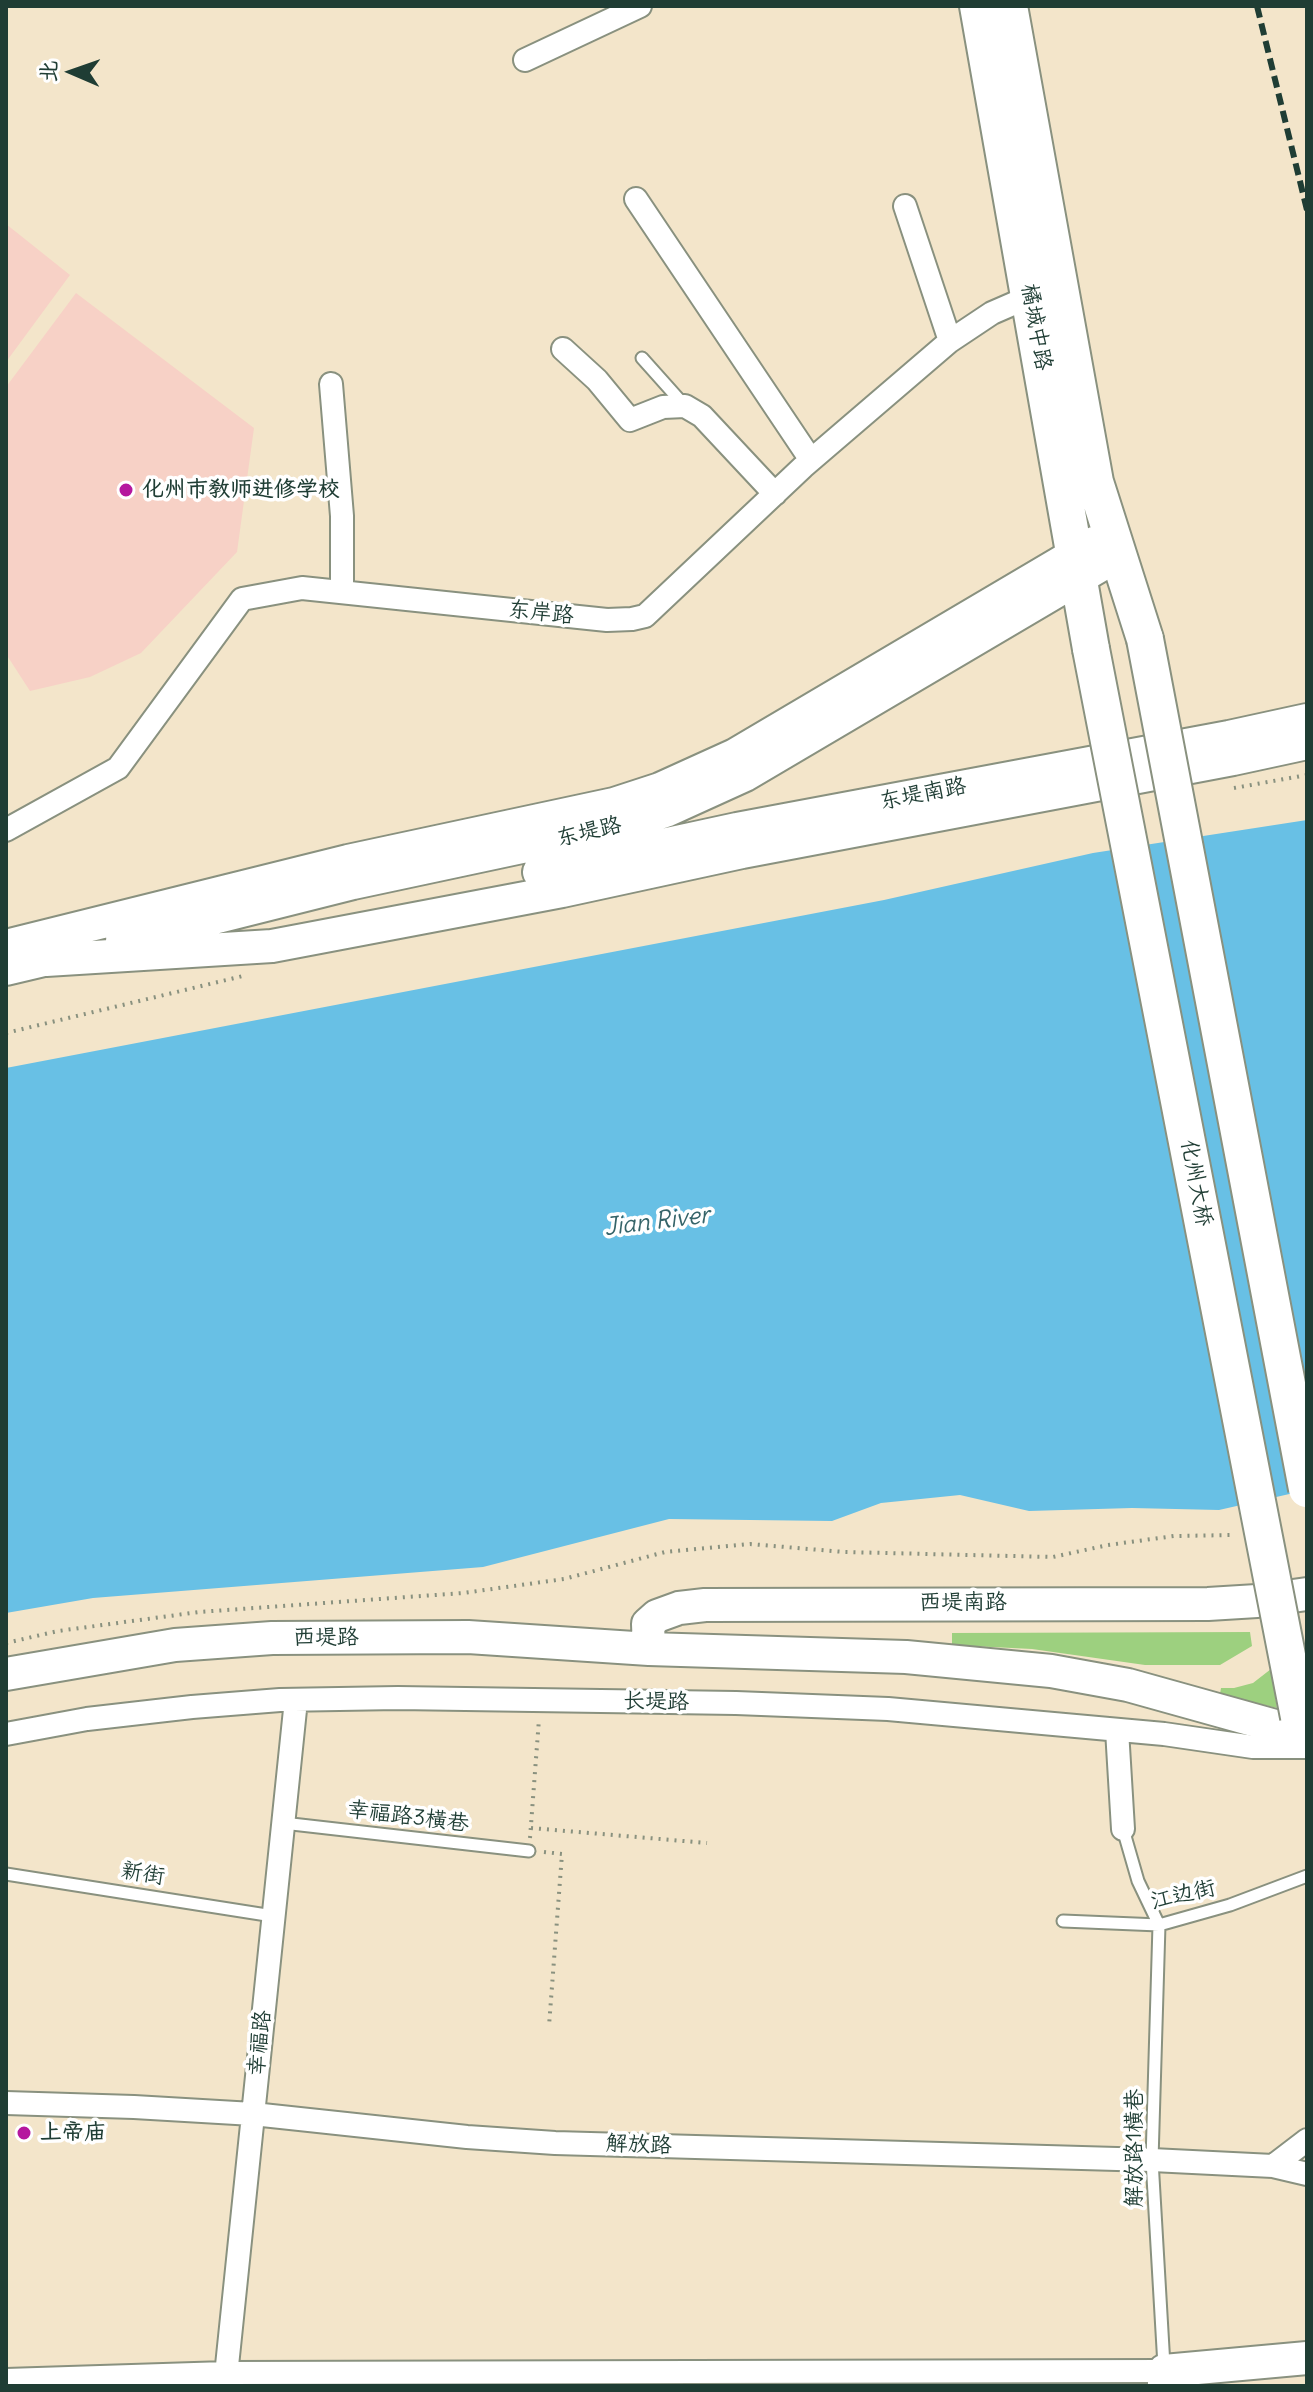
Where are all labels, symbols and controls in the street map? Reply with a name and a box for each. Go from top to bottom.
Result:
north arrow [32,32,112,112]
text: 北 [34,60,62,83]
street label: 橘城中路 [1015,281,1057,373]
place label: 化州市教师进修学校 [142,477,340,503]
marker: 化州市教师进修学校 [117,481,135,499]
street label: 东岸路 [507,596,575,630]
street label: 东堤南路 [877,773,969,815]
street label: 东堤路 [554,812,624,852]
street label: 化州大桥 [1175,1137,1217,1229]
water label: Jian River [603,1201,711,1243]
street label: 西堤南路 [919,1590,1007,1616]
street label: 西堤路 [293,1625,359,1651]
street label: 长堤路 [623,1688,689,1716]
street label: 幸福路3横巷 [346,1796,470,1838]
street label: 新街 [119,1858,167,1890]
street label: 江边街 [1148,1875,1218,1915]
street label: 幸福路 [243,2009,277,2077]
street label: 解放路1横巷 [1122,2089,1148,2207]
place label: 上帝庙 [40,2120,106,2146]
marker: 上帝庙 [15,2124,33,2142]
street label: 解放路 [606,2131,672,2159]

